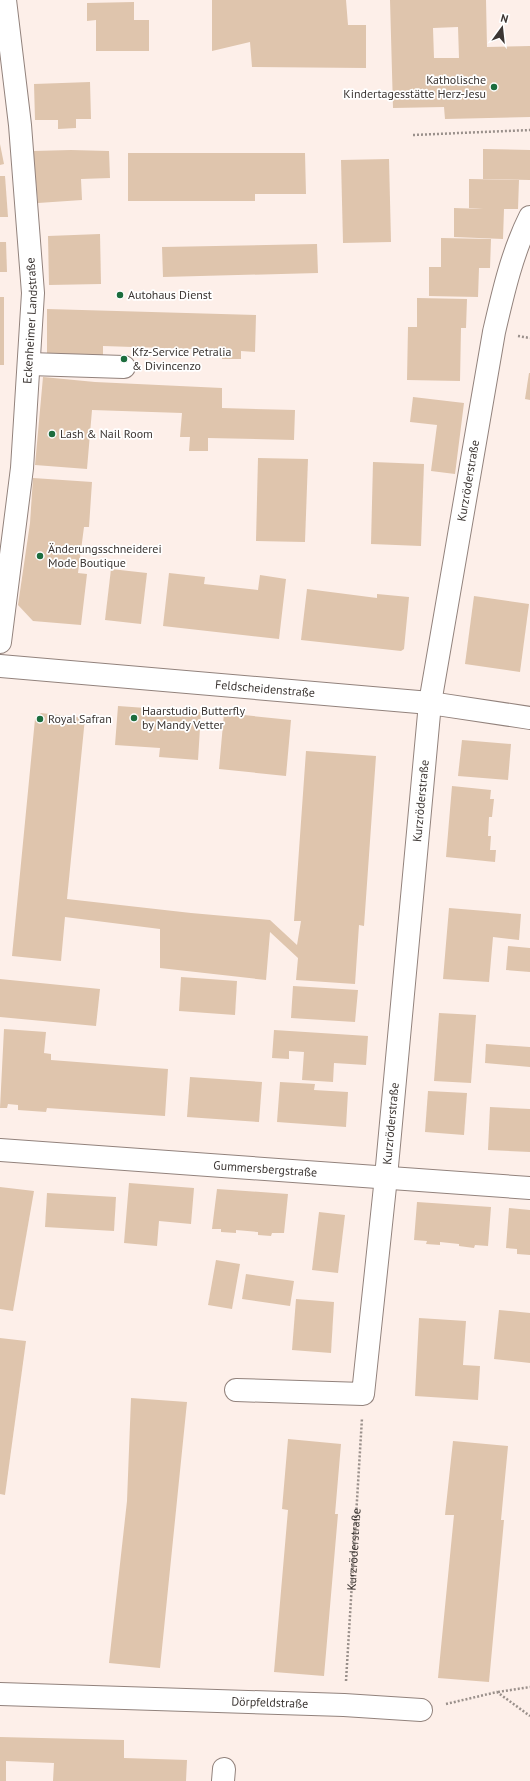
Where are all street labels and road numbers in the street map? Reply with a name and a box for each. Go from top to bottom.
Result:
street label: Eckenheimer Landstraße [19,257,40,384]
street label: Kurzröderstraße [453,439,482,522]
street label: Feldscheidenstraße [214,677,316,700]
street label: Kurzröderstraße [409,759,432,843]
street label: Kurzröderstraße [379,1082,402,1165]
street label: Gummersbergstraße [213,1157,318,1180]
street label: Kurzröderstraße [344,1508,364,1591]
street label: Dörpfeldstraße [231,1693,309,1711]

